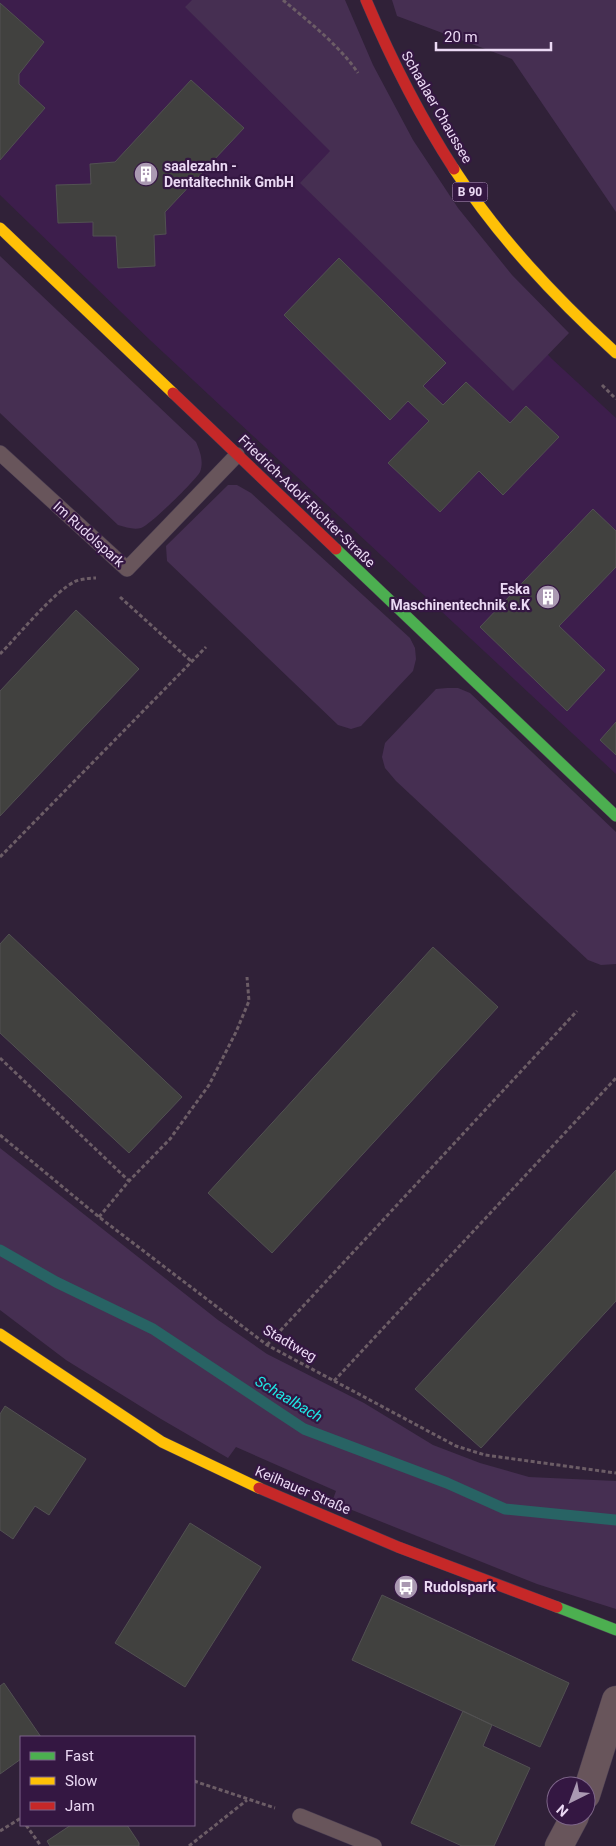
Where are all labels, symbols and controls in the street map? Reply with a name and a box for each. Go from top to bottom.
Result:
scale bar [436,20,551,52]
text: 20 m [444,28,478,46]
street label: Schaalaer Chaussee [398,48,476,166]
place label: saalezahn - Dentaltechnik GmbH [164,158,294,190]
building icon: saalezahn - Dentaltechnik GmbH [133,161,159,187]
road number: B 90 [452,182,488,202]
street label: Friedrich-Adolf-Richter-Straße [235,431,379,571]
street label: Im Rudolspark [50,498,128,571]
place label: Eska Maschinentechnik e.K [390,581,530,613]
building icon: Eska Maschinentechnik e.K [535,584,561,610]
street label: Stadtweg [261,1321,319,1365]
water label: Schaalbach [252,1372,326,1426]
street label: Keilhauer Straße [253,1463,353,1517]
bus stop icon: Rudolspark [393,1574,419,1600]
place label: Rudolspark [424,1579,496,1595]
legend [20,1736,195,1826]
text: Fast [65,1747,94,1765]
text: Slow [65,1772,97,1790]
north arrow [546,1776,596,1826]
text: Jam [65,1797,95,1815]
text: N [553,1801,571,1820]

